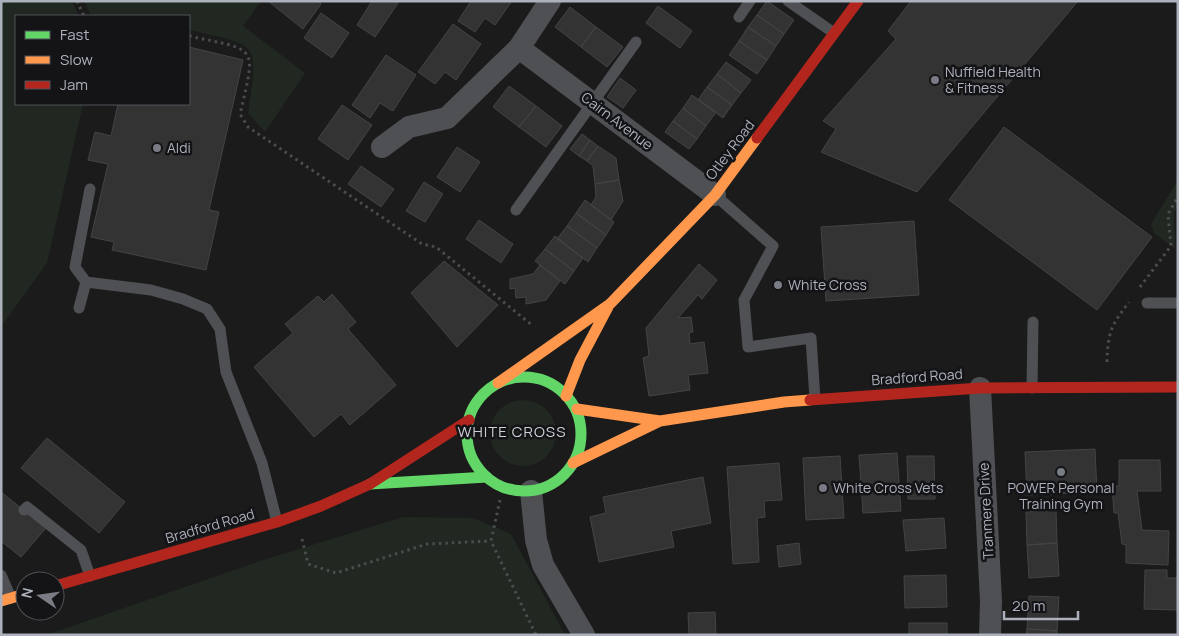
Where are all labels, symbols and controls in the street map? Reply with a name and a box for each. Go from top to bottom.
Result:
legend [15,15,190,105]
text: Fast [60,24,89,45]
text: Slow [60,49,93,70]
place label: Nuffield Health & Fitness [945,62,1041,97]
text: Jam [60,74,88,95]
marker: Nuffield Health & Fitness [929,74,941,86]
street label: Cairn Avenue [578,87,657,154]
street label: Otley Road [701,116,758,184]
place label: Aldi [167,138,191,157]
marker: Aldi [151,142,163,154]
place label: White Cross [788,275,867,294]
marker: White Cross [772,279,784,291]
street label: Bradford Road [871,364,963,389]
district label: WHITE CROSS [457,421,567,442]
street label: Tranmere Drive [973,462,998,560]
marker: POWER Personal Training Gym [1055,466,1067,478]
place label: White Cross Vets [833,478,943,497]
place label: POWER Personal Training Gym [1007,478,1115,513]
marker: White Cross Vets [817,482,829,494]
street label: Bradford Road [163,504,256,547]
north arrow [15,571,65,621]
text: N [16,586,37,600]
scale bar [1004,588,1078,620]
text: 20 m [1012,595,1045,616]

